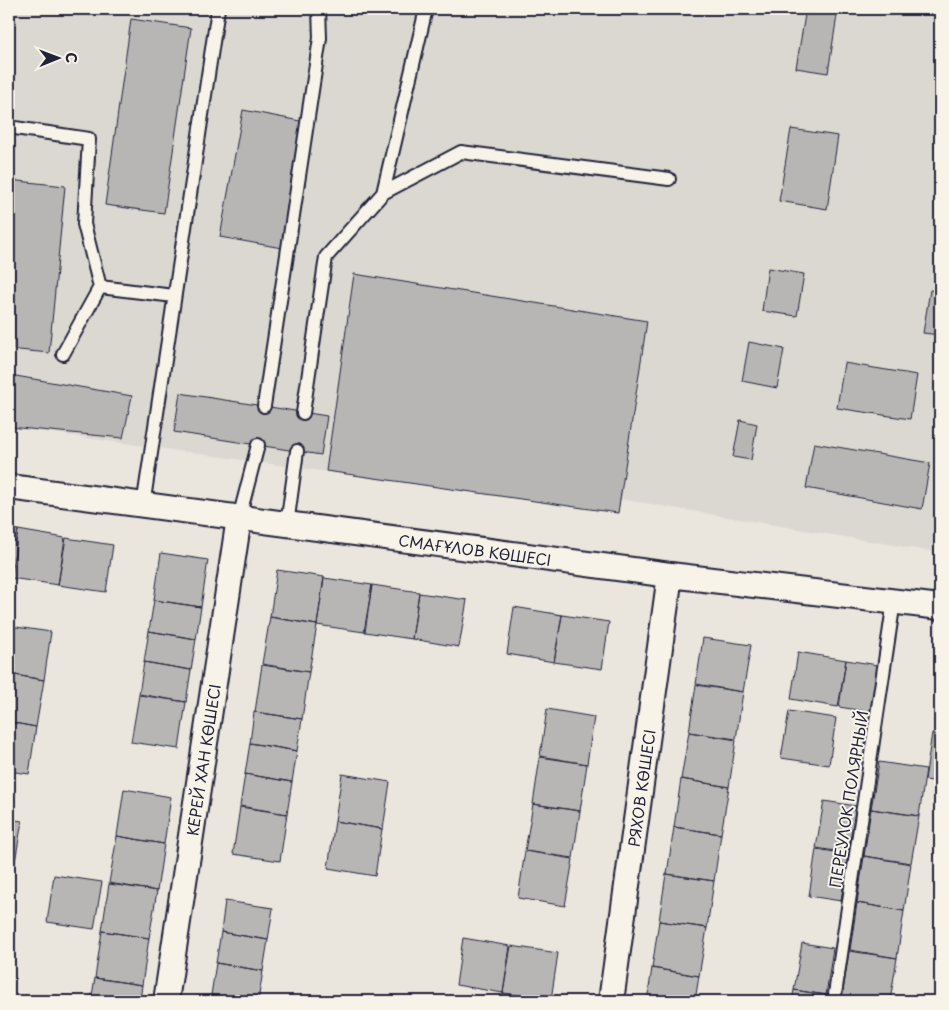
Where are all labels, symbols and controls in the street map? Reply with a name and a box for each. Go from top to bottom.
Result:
north arrow [32,32,82,82]
text: С [61,52,82,63]
street label: СМАҒҰЛОВ КӨШЕСІ [397,527,553,571]
street label: КЕРЕЙ ХАН КӨШЕСІ [180,682,225,837]
street label: ПЕРЕУЛОК ПОЛЯРНЫЙ [823,709,873,889]
street label: РЯХОВ КӨШЕСІ [621,728,660,848]

